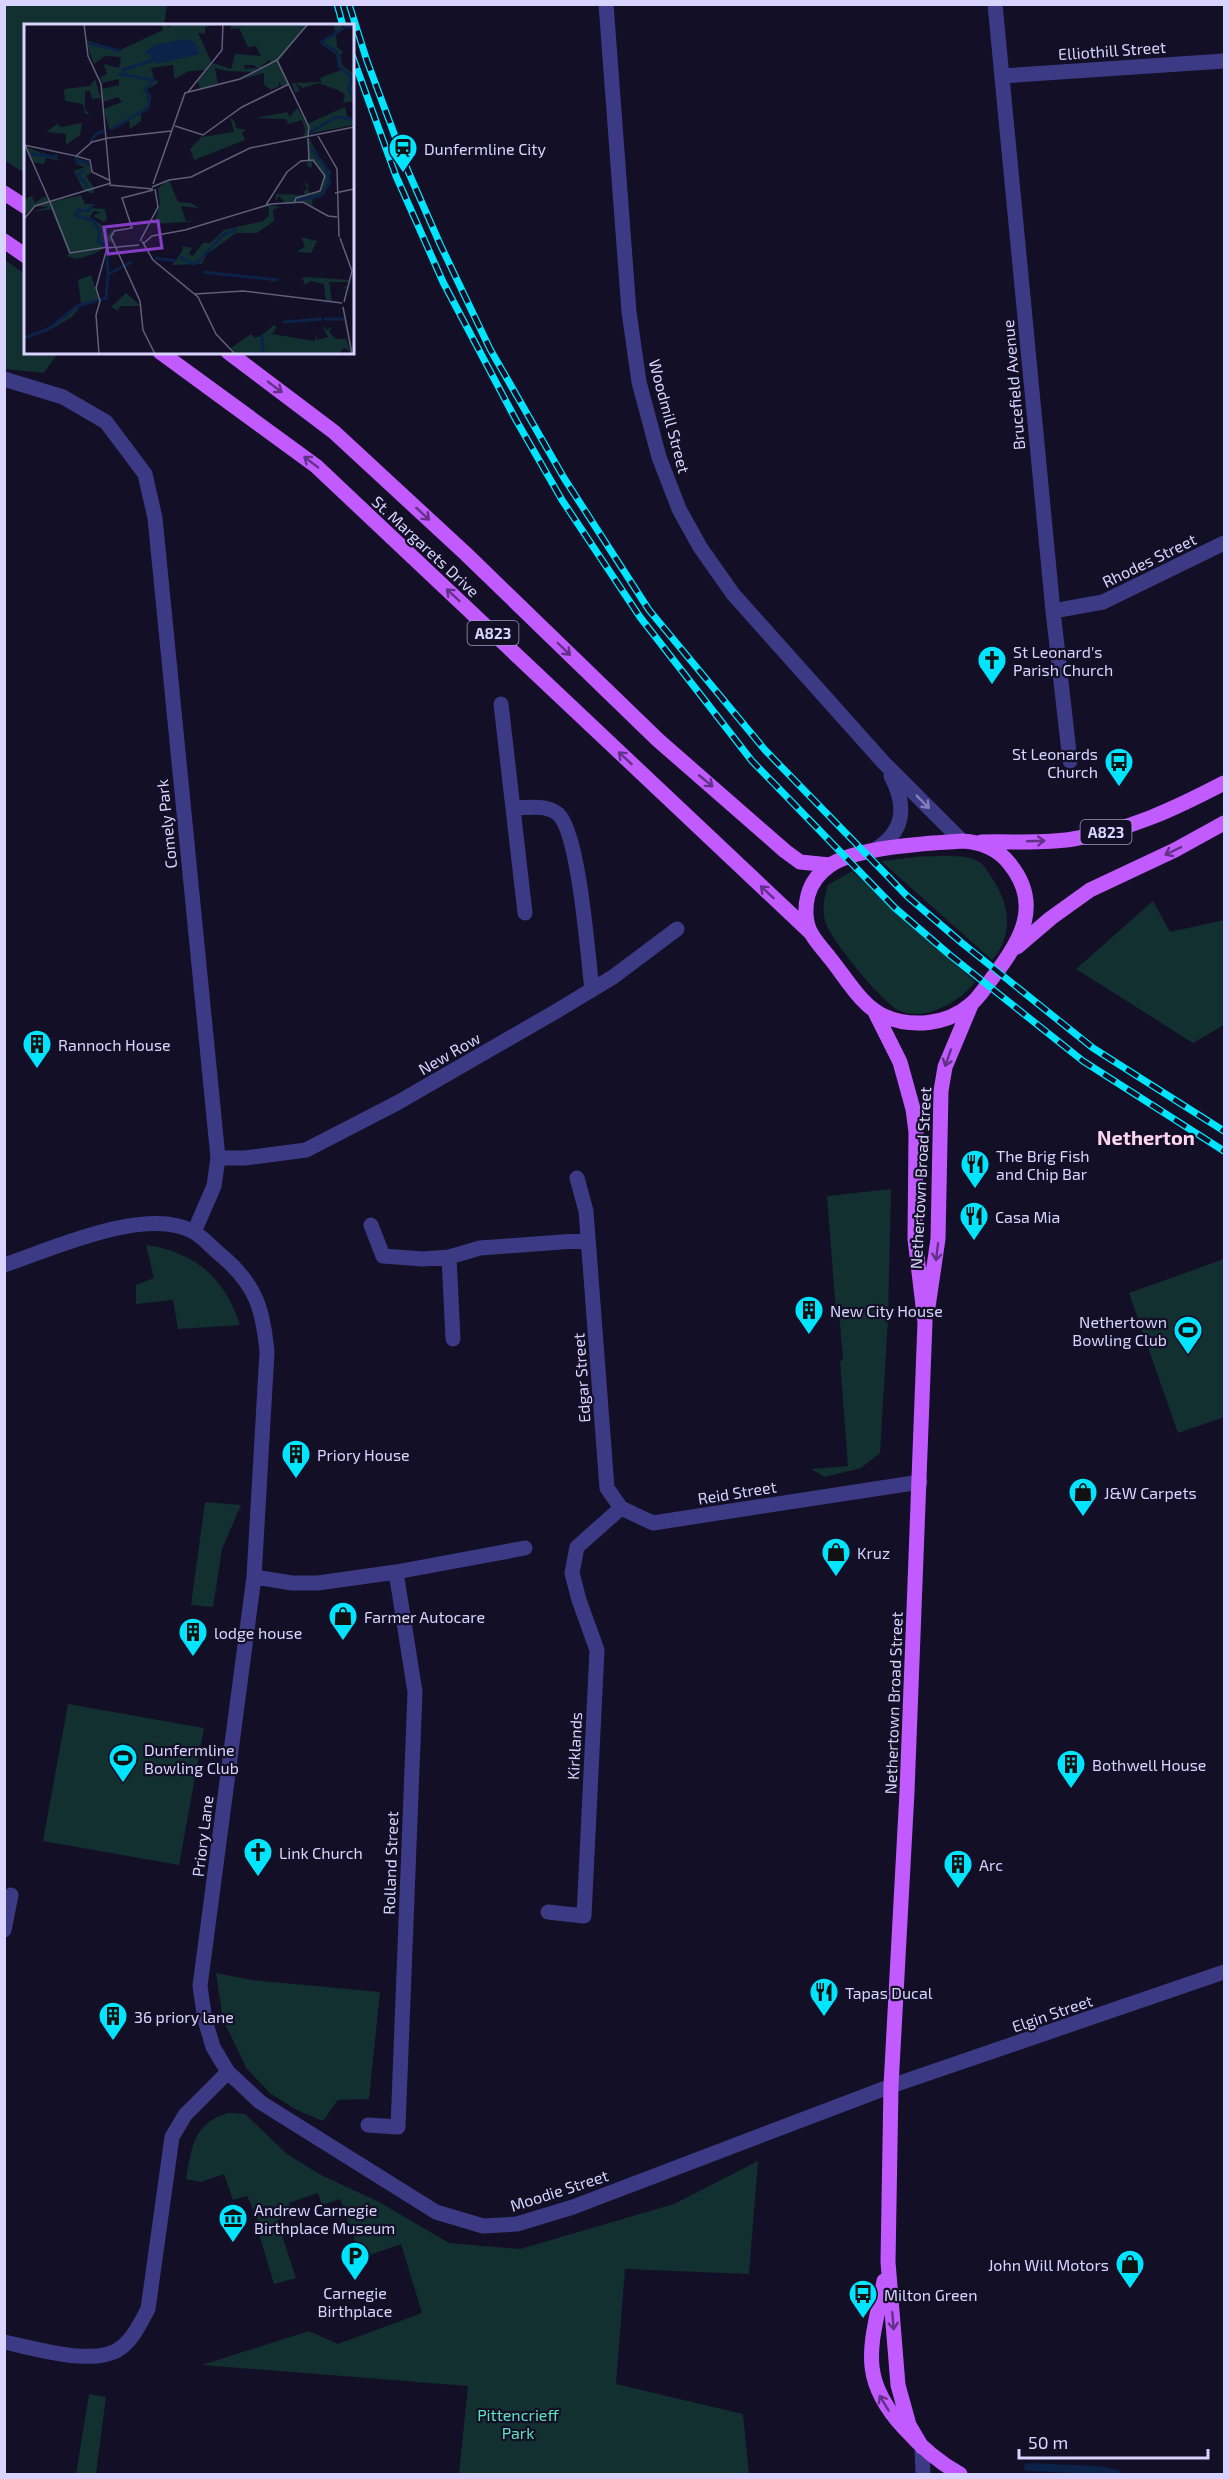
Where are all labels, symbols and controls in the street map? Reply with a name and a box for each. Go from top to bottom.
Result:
inset map [24,24,354,354]
street label: Elliothill Street [1057,37,1167,63]
station icon: Dunfermline City [387,132,419,174]
place label: Dunfermline City [424,139,546,158]
street label: Brucefield Avenue [998,319,1028,451]
street label: Woodmill Street [646,357,694,475]
one-way arrow [266,381,282,394]
one-way arrow [303,456,319,469]
street label: St. Margarets Drive [368,491,484,601]
one-way arrow [415,507,430,521]
street label: Rhodes Street [1099,529,1199,591]
one-way arrow [445,588,460,603]
road number: A823 [468,621,518,645]
one-way arrow [556,641,571,656]
place label: St Leonard's Parish Church [1013,642,1113,679]
church icon: St Leonard's Parish Church [976,644,1008,686]
place label: St Leonards Church [1012,744,1098,781]
bus stop icon: St Leonards Church [1103,746,1135,788]
one-way arrow [618,751,633,765]
one-way arrow [698,775,714,788]
street label: Comely Park [152,778,180,870]
one-way arrow [915,794,930,809]
road number: A823 [1080,820,1132,844]
one-way arrow [1026,835,1046,846]
one-way arrow [1164,845,1182,857]
one-way arrow [760,885,775,899]
building icon: Rannoch House [21,1028,53,1070]
street label: New Row [415,1028,483,1078]
place label: Rannoch House [58,1035,171,1054]
one-way arrow [942,1048,953,1067]
street label: Nethertown Broad Street [906,1086,934,1270]
district label: Netherton [1097,1125,1195,1149]
place label: The Brig Fish and Chip Bar [996,1146,1090,1183]
restaurant icon: The Brig Fish and Chip Bar [959,1148,991,1190]
restaurant icon: Casa Mia [958,1200,990,1242]
place label: Casa Mia [995,1207,1060,1226]
one-way arrow [931,1242,942,1261]
building icon: New City House [793,1294,825,1336]
place label: New City House [830,1301,943,1320]
place label: Nethertown Bowling Club [1072,1312,1167,1349]
sports icon: Nethertown Bowling Club [1172,1314,1204,1356]
street label: Edgar Street [568,1333,594,1423]
building icon: Priory House [280,1438,312,1480]
place label: Priory House [317,1445,410,1464]
street label: Reid Street [696,1476,778,1508]
shop icon: J&W Carpets [1067,1476,1099,1518]
place label: J&W Carpets [1104,1483,1197,1502]
shop icon: Kruz [820,1536,852,1578]
place label: Kruz [857,1543,890,1562]
shop icon: Farmer Autocare [327,1600,359,1642]
place label: Farmer Autocare [364,1607,485,1626]
street label: Nethertown Broad Street [880,1611,906,1795]
building icon: lodge house [177,1616,209,1658]
place label: lodge house [214,1623,302,1642]
street label: Kirklands [563,1711,585,1781]
place label: Dunfermline Bowling Club [144,1740,239,1777]
sports icon: Dunfermline Bowling Club [107,1742,139,1784]
building icon: Bothwell House [1055,1748,1087,1790]
place label: Bothwell House [1092,1755,1206,1774]
street label: Priory Lane [188,1794,216,1878]
street label: Rolland Street [379,1811,401,1915]
church icon: Link Church [242,1836,274,1878]
place label: Link Church [279,1843,363,1862]
building icon: Arc [942,1848,974,1890]
place label: Arc [979,1855,1003,1874]
restaurant icon: Tapas Ducal [808,1976,840,2018]
place label: Tapas Ducal [845,1983,933,2002]
street label: Elgin Street [1009,1990,1095,2036]
building icon: 36 priory lane [97,2000,129,2042]
place label: 36 priory lane [134,2007,234,2026]
street label: Moodie Street [508,2165,610,2215]
place label: Andrew Carnegie Birthplace Museum [254,2200,395,2237]
museum icon: Andrew Carnegie Birthplace Museum [217,2202,249,2244]
parking icon: Carnegie Birthplace [339,2240,371,2282]
shop icon: John Will Motors [1114,2248,1146,2290]
place label: John Will Motors [988,2255,1109,2274]
bus stop icon: Milton Green [847,2278,879,2320]
place label: Carnegie Birthplace [318,2283,392,2320]
place label: Milton Green [884,2285,977,2304]
one-way arrow [887,2310,898,2330]
one-way arrow [877,2395,889,2412]
park label: Pittencrieff Park [477,2405,559,2442]
scale bar [1019,2422,1208,2460]
text: 50 m [1028,2431,1068,2453]

